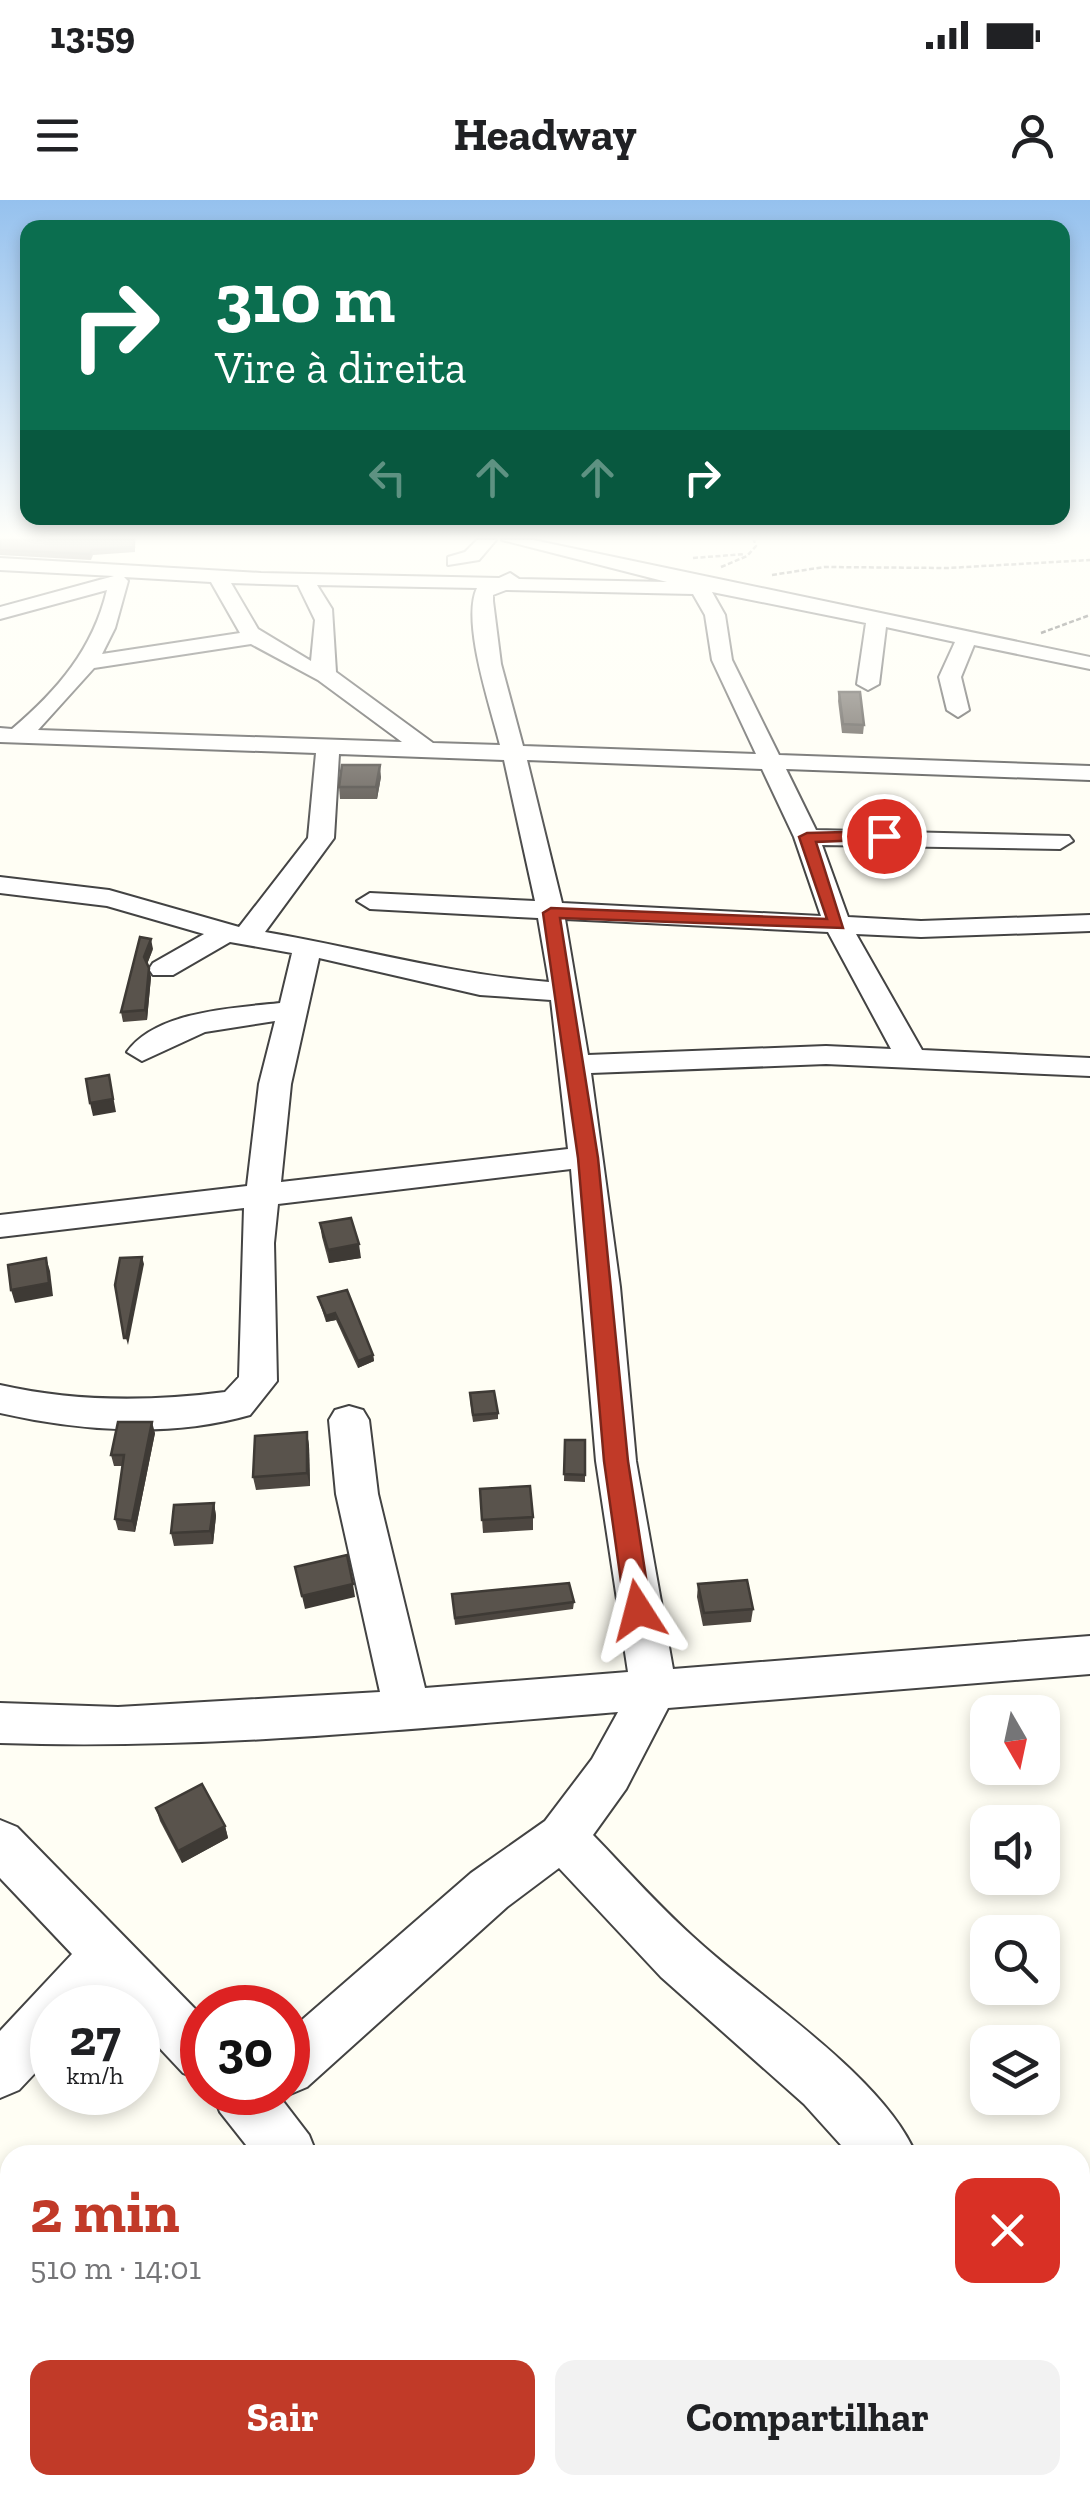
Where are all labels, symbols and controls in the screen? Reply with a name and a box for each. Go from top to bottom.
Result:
text: 13:59 [50,12,135,58]
icon: menu [30,108,85,163]
text: Headway [453,108,637,162]
icon: person [1005,108,1060,163]
text: 310 m [215,256,395,340]
icon: right [50,260,180,390]
text: Vire à direita [215,341,466,395]
icon: left [360,450,415,505]
icon: ahead [465,450,520,505]
icon: ahead [570,450,625,505]
icon: right [675,450,730,505]
pin [842,794,927,879]
icon: arrive [857,809,912,864]
position arrow [586,1558,690,1662]
north arrow [970,1695,1060,1785]
map controls [970,1695,1060,2115]
button: sound [970,1805,1060,1895]
button: search [970,1915,1060,2005]
speed limit sign: 30 [180,1985,310,2115]
text: 27 [69,2008,121,2068]
button: layers [970,2025,1060,2115]
text: km/h [66,2060,124,2090]
text: 2 min [30,2175,180,2247]
button: close [955,2178,1060,2283]
text: 510 m · 14:01 [30,2249,201,2287]
button: Sair [30,2360,535,2475]
button: Compartilhar [555,2360,1060,2475]

